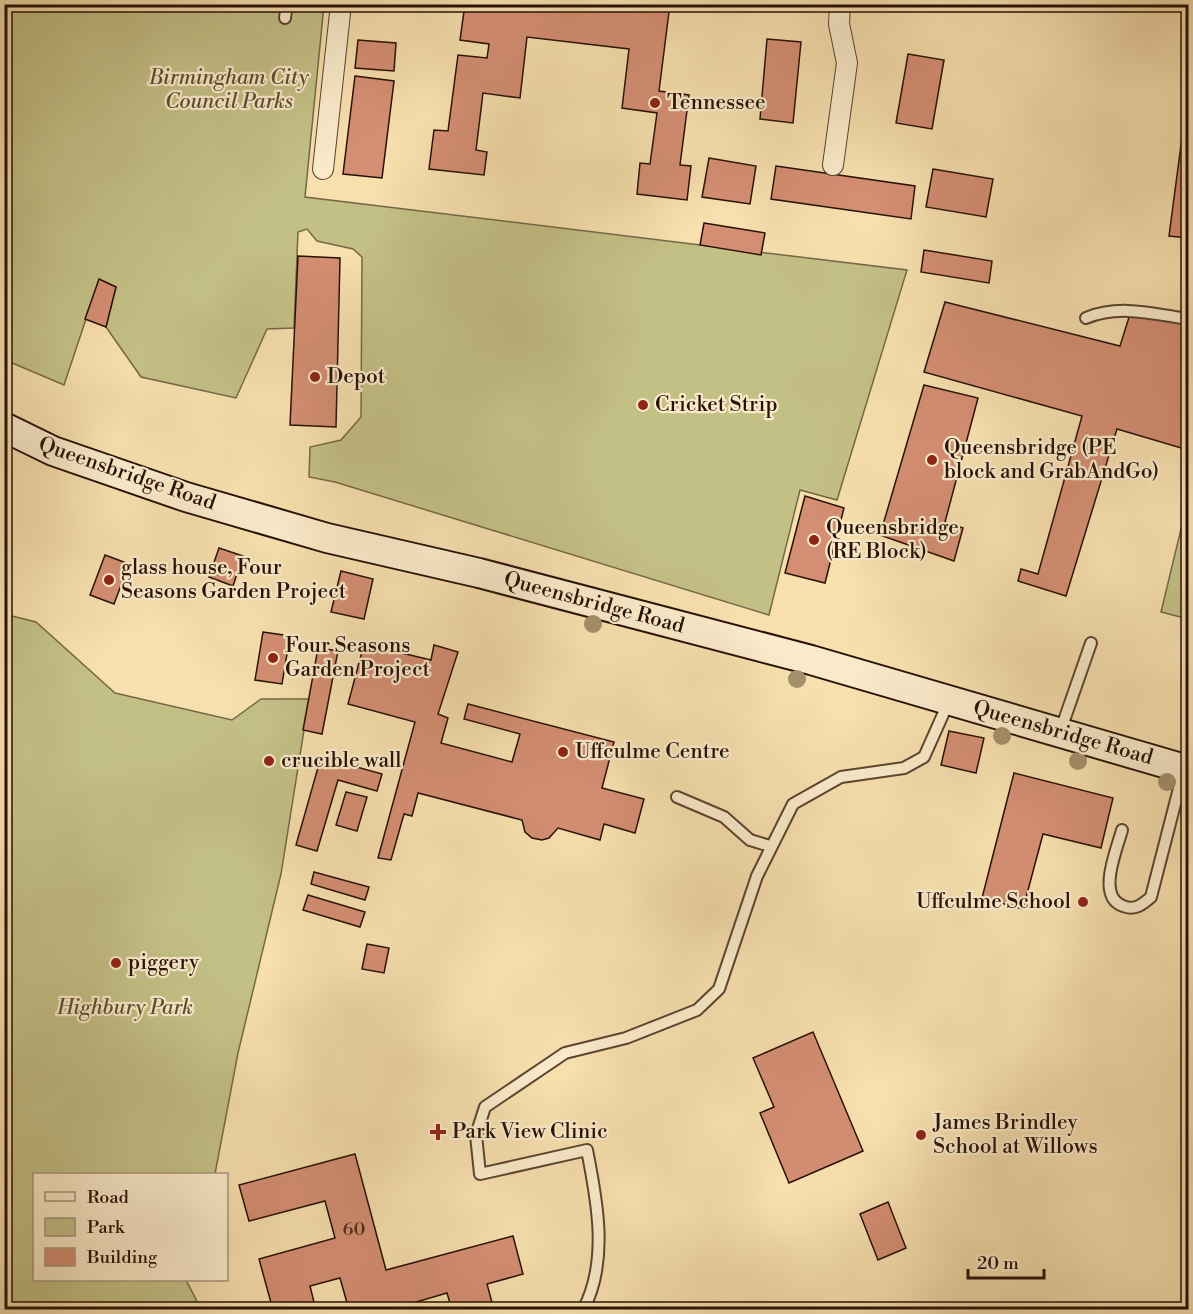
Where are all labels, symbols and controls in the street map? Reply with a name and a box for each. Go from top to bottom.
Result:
park label: Birmingham City Council Parks [148,65,310,115]
place label: Tennessee [667,90,766,116]
marker: Tennessee [648,96,662,110]
place label: Depot [327,364,386,390]
marker: Depot [308,370,322,384]
place label: Cricket Strip [655,392,778,418]
marker: Cricket Strip [636,398,650,412]
street label: Queensbridge Road [35,431,219,517]
place label: Queensbridge (PE block and GrabAndGo) [944,435,1159,485]
marker: Queensbridge (PE block and GrabAndGo) [925,453,939,467]
place label: Queensbridge (RE Block) [826,515,959,565]
marker: Queensbridge (RE Block) [807,533,821,547]
place label: glass house, Four Seasons Garden Project [121,555,347,605]
street label: Queensbridge Road [501,566,687,640]
marker: glass house, Four Seasons Garden Project [102,573,116,587]
place label: Four Seasons Garden Project [285,633,431,683]
marker: Four Seasons Garden Project [266,651,280,665]
street label: Queensbridge Road [970,695,1156,771]
place label: Uffculme Centre [575,739,730,765]
marker: Uffculme Centre [556,745,570,759]
place label: crucible wall [281,748,402,774]
marker: crucible wall [262,754,276,768]
place label: Uffculme School [916,889,1071,915]
marker: Uffculme School [1076,895,1090,909]
place label: piggery [128,950,200,976]
marker: piggery [109,956,123,970]
park label: Highbury Park [56,995,193,1021]
place label: James Brindley School at Willows [932,1110,1098,1160]
place label: Park View Clinic [452,1119,608,1145]
marker: Park View Clinic [429,1123,447,1141]
marker: James Brindley School at Willows [914,1128,928,1142]
legend [33,1173,228,1281]
text: Road [87,1186,130,1209]
text: Park [87,1216,126,1239]
house number: 60 [343,1218,365,1241]
scale bar [968,1242,1044,1280]
text: Building [86,1246,158,1269]
text: 20 m [977,1252,1019,1275]

